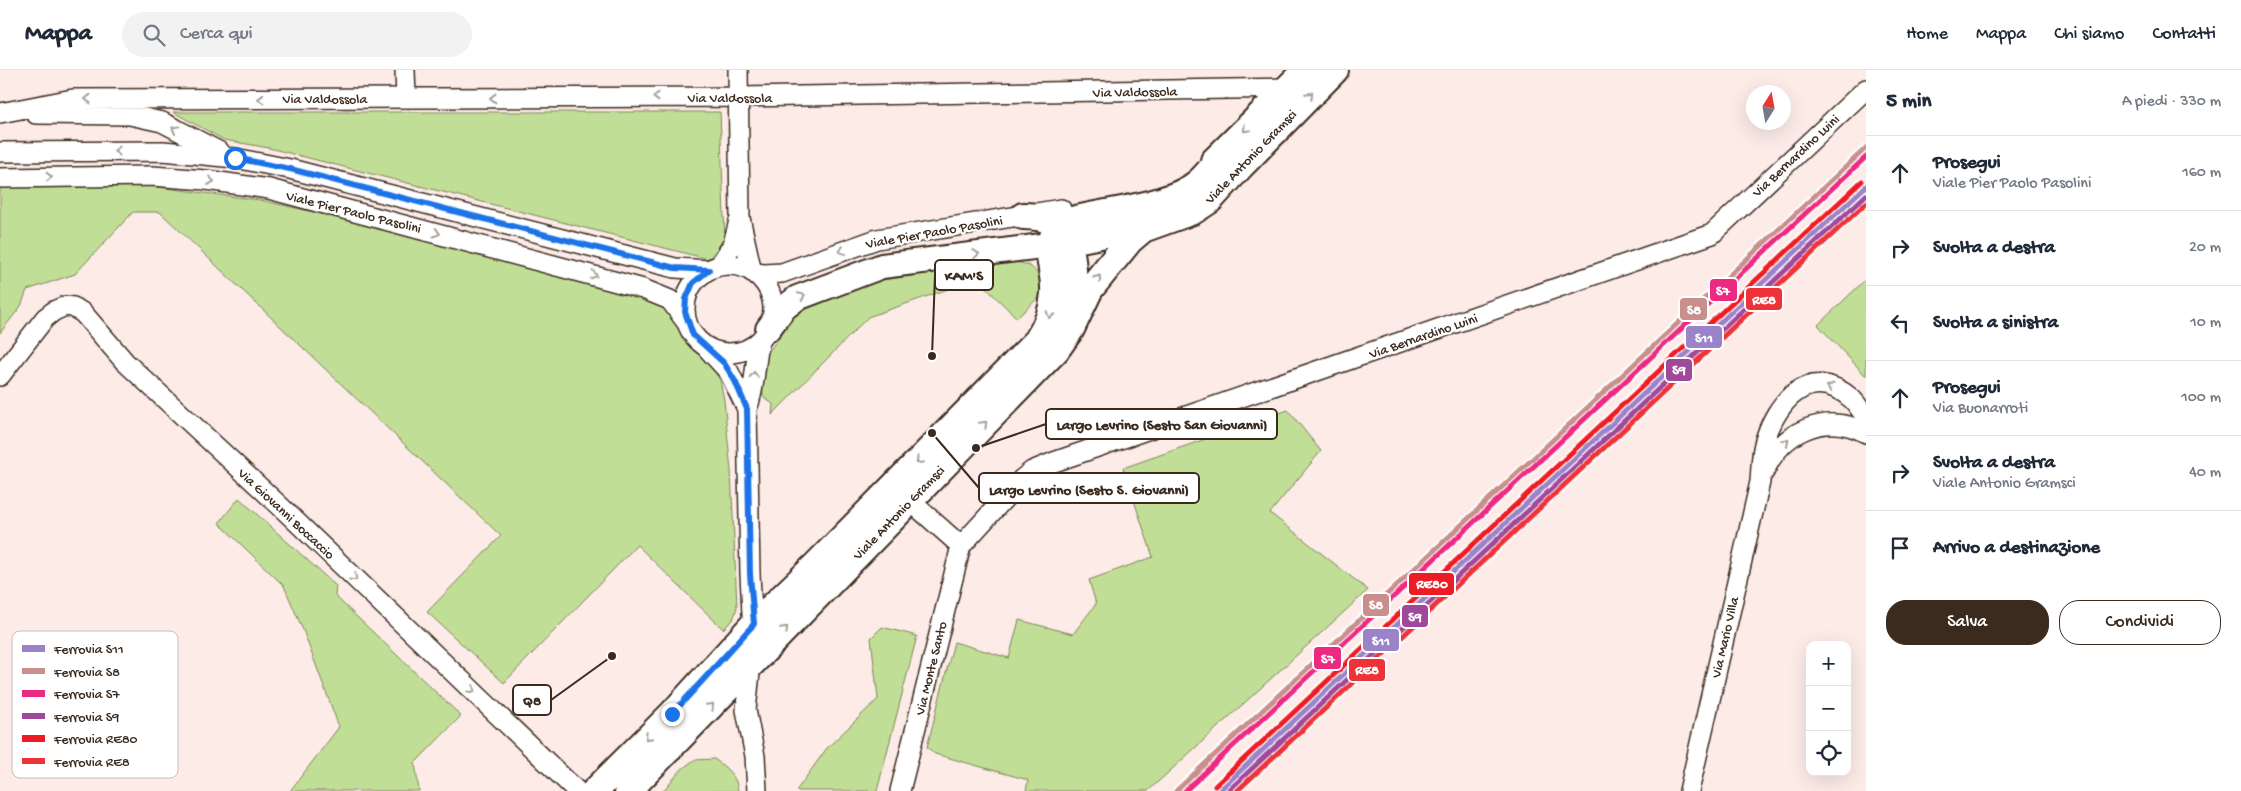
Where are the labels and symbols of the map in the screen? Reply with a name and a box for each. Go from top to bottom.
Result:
street label: Via Valdossola [1092,84,1179,103]
north arrow [1746,85,1791,130]
street label: Via Valdossola [687,91,773,108]
street label: Via Valdossola [282,92,368,109]
one-way arrow [651,92,659,102]
one-way arrow [1304,92,1313,101]
one-way arrow [489,93,496,103]
one-way arrow [84,94,92,104]
one-way arrow [256,94,264,104]
street label: Viale Antonio Gramsci [1202,107,1301,209]
street label: Via Bernardino Luini [1749,112,1844,202]
one-way arrow [1243,123,1252,132]
one-way arrow [172,126,181,136]
one-way arrow [112,146,120,156]
route start [224,147,247,170]
one-way arrow [45,172,53,182]
one-way arrow [207,175,215,186]
street label: Viale Pier Paolo Pasolini [283,188,423,238]
street label: Viale Pier Paolo Pasolini [864,213,1004,254]
one-way arrow [433,227,441,237]
one-way arrow [838,245,847,256]
one-way arrow [973,249,981,260]
callout: KAM'S [935,260,993,290]
text: KAM'S [944,268,984,286]
one-way arrow [590,269,599,280]
one-way arrow [1092,274,1101,284]
line badge: S7 [1709,278,1738,302]
text: S7 [1716,284,1731,301]
line badge: RE8 [1745,287,1783,311]
one-way arrow [797,292,806,302]
text: RE8 [1751,293,1776,310]
line badge: S8 [1679,297,1708,321]
text: S8 [1687,303,1701,320]
one-way arrow [1046,311,1056,319]
street label: Via Bernardino Luini [1366,311,1480,364]
line badge: S11 [1685,325,1723,349]
text: S11 [1695,331,1713,348]
line badge: S9 [1665,358,1693,382]
text: S9 [1672,363,1686,380]
one-way arrow [749,371,759,378]
one-way arrow [1825,382,1834,393]
callout: Largo Levrino (Sesto San Giovanni) [1046,409,1277,439]
text: Largo Levrino (Sesto San Giovanni) [1057,417,1267,435]
one-way arrow [978,421,987,430]
one-way arrow [1780,438,1789,447]
one-way arrow [916,456,925,465]
street label: Viale Antonio Gramsci [850,463,949,565]
street label: Via Giovanni Boccaccio [233,465,337,564]
callout: Largo Levrino (Sesto S. Giovanni) [979,473,1199,503]
text: Largo Levrino (Sesto S. Giovanni) [989,482,1189,500]
one-way arrow [349,572,358,581]
line badge: RE80 [1408,572,1455,596]
text: RE80 [1415,577,1448,594]
line badge: S8 [1362,593,1390,617]
street label: Via Mario Villa [1709,594,1744,681]
text: S8 [1369,598,1383,615]
line badge: S9 [1401,604,1429,628]
text: S9 [1408,610,1422,627]
street label: Via Monte Santo [912,620,952,718]
one-way arrow [779,625,788,634]
line badge: S11 [1362,628,1400,652]
legend [12,631,178,778]
text: S11 [1372,634,1390,651]
text: Ferrovia S11 [53,642,124,659]
line badge: S7 [1313,646,1342,670]
text: S7 [1321,652,1336,669]
line badge: RE8 [1348,658,1386,682]
text: RE8 [1354,663,1379,680]
text: Ferrovia S8 [53,665,120,682]
one-way arrow [466,684,475,693]
callout: Q8 [513,685,551,715]
text: Ferrovia S7 [53,687,120,704]
text: Q8 [523,693,541,711]
route end [661,703,684,726]
one-way arrow [705,703,714,712]
text: Ferrovia S9 [53,710,119,727]
text: Ferrovia RE80 [53,732,138,749]
one-way arrow [644,732,653,741]
text: Ferrovia RE8 [53,755,130,772]

